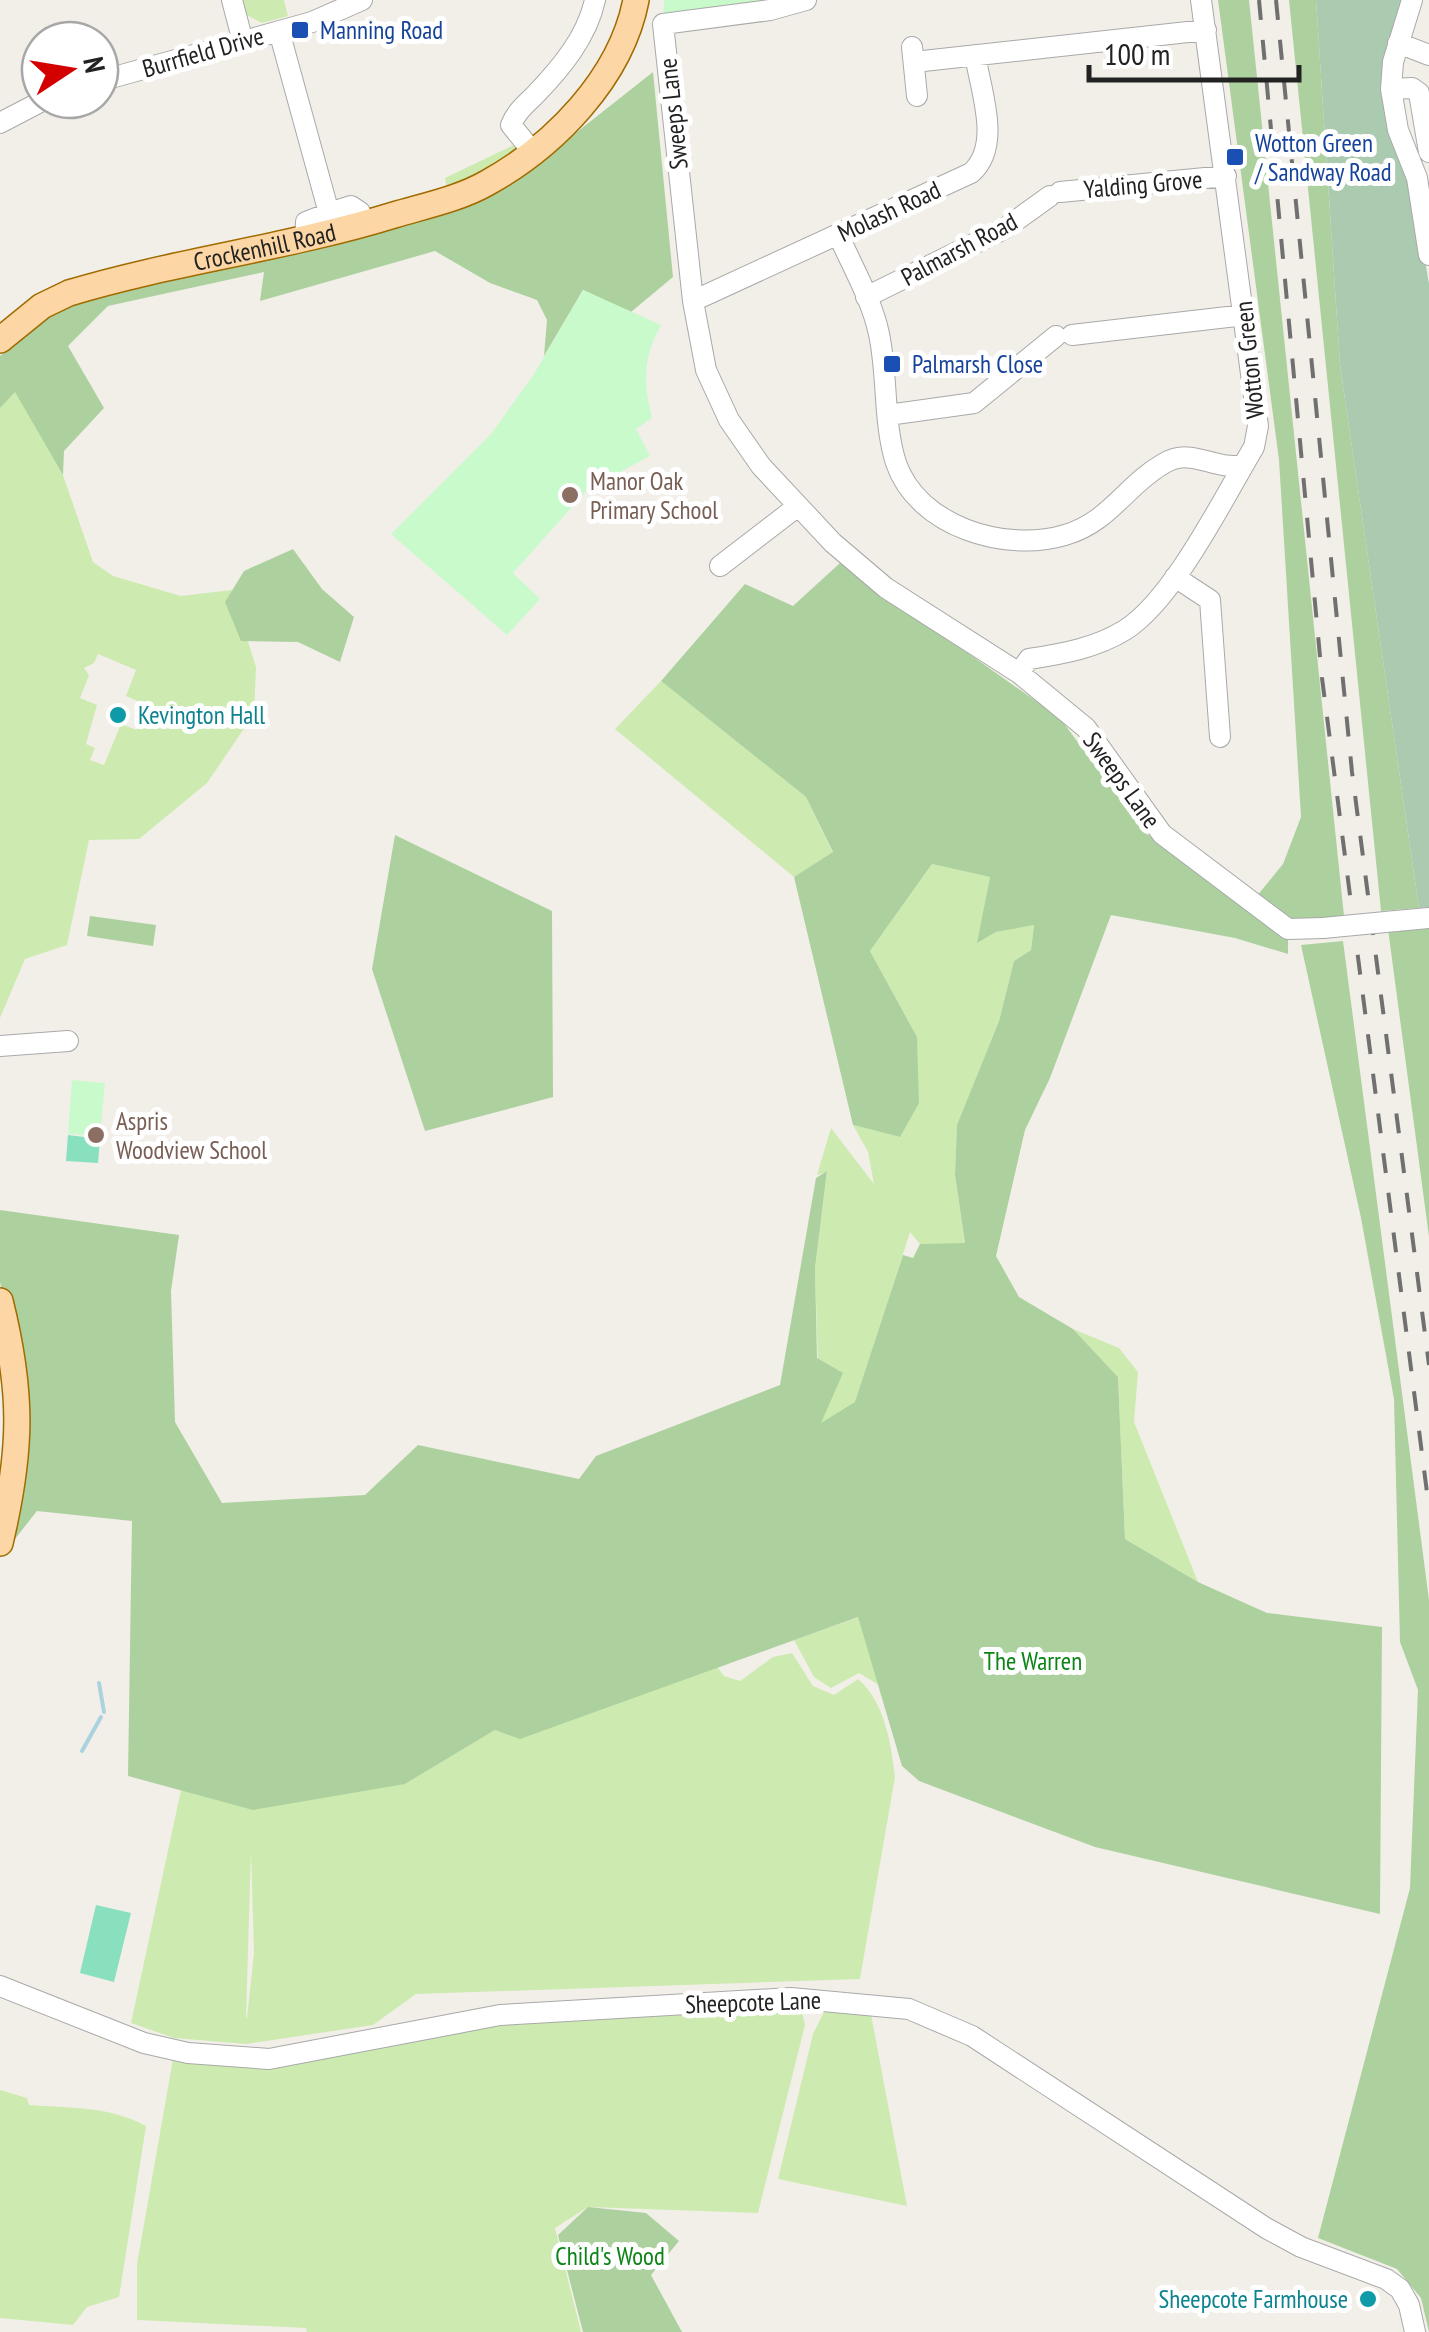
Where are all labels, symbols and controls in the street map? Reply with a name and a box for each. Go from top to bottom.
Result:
place label: Manning Road [320,14,443,46]
street label: Burrfield Drive [139,19,267,85]
marker: Manning Road [289,19,311,41]
north arrow [20,20,120,120]
scale bar [1089,20,1299,82]
text: 100 m [1104,34,1170,73]
text: N [75,53,115,76]
street label: Sweeps Lane [651,57,695,171]
place label: Wotton Green / Sandway Road [1254,127,1392,188]
marker: Wotton Green / Sandway Road [1224,146,1246,168]
street label: Yalding Grove [1082,163,1204,205]
street label: Molash Road [832,173,946,249]
street label: Palmarsh Road [895,205,1023,293]
street label: Crockenhill Road [191,216,339,278]
street label: Wotton Green [1227,300,1271,420]
place label: Palmarsh Close [912,348,1043,380]
marker: Palmarsh Close [881,353,903,375]
place label: Manor Oak Primary School [590,465,718,526]
marker: Manor Oak Primary School [559,484,581,506]
place label: Kevington Hall [138,699,265,731]
marker: Kevington Hall [107,704,129,726]
street label: Sweeps Lane [1076,725,1168,835]
place label: Aspris Woodview School [116,1105,267,1166]
marker: Aspris Woodview School [85,1124,107,1146]
park label: The Warren [984,1645,1082,1677]
street label: Sheepcote Lane [685,1984,821,2020]
park label: Child's Wood [555,2240,665,2272]
place label: Sheepcote Farmhouse [1159,2283,1348,2315]
marker: Sheepcote Farmhouse [1357,2288,1379,2310]

